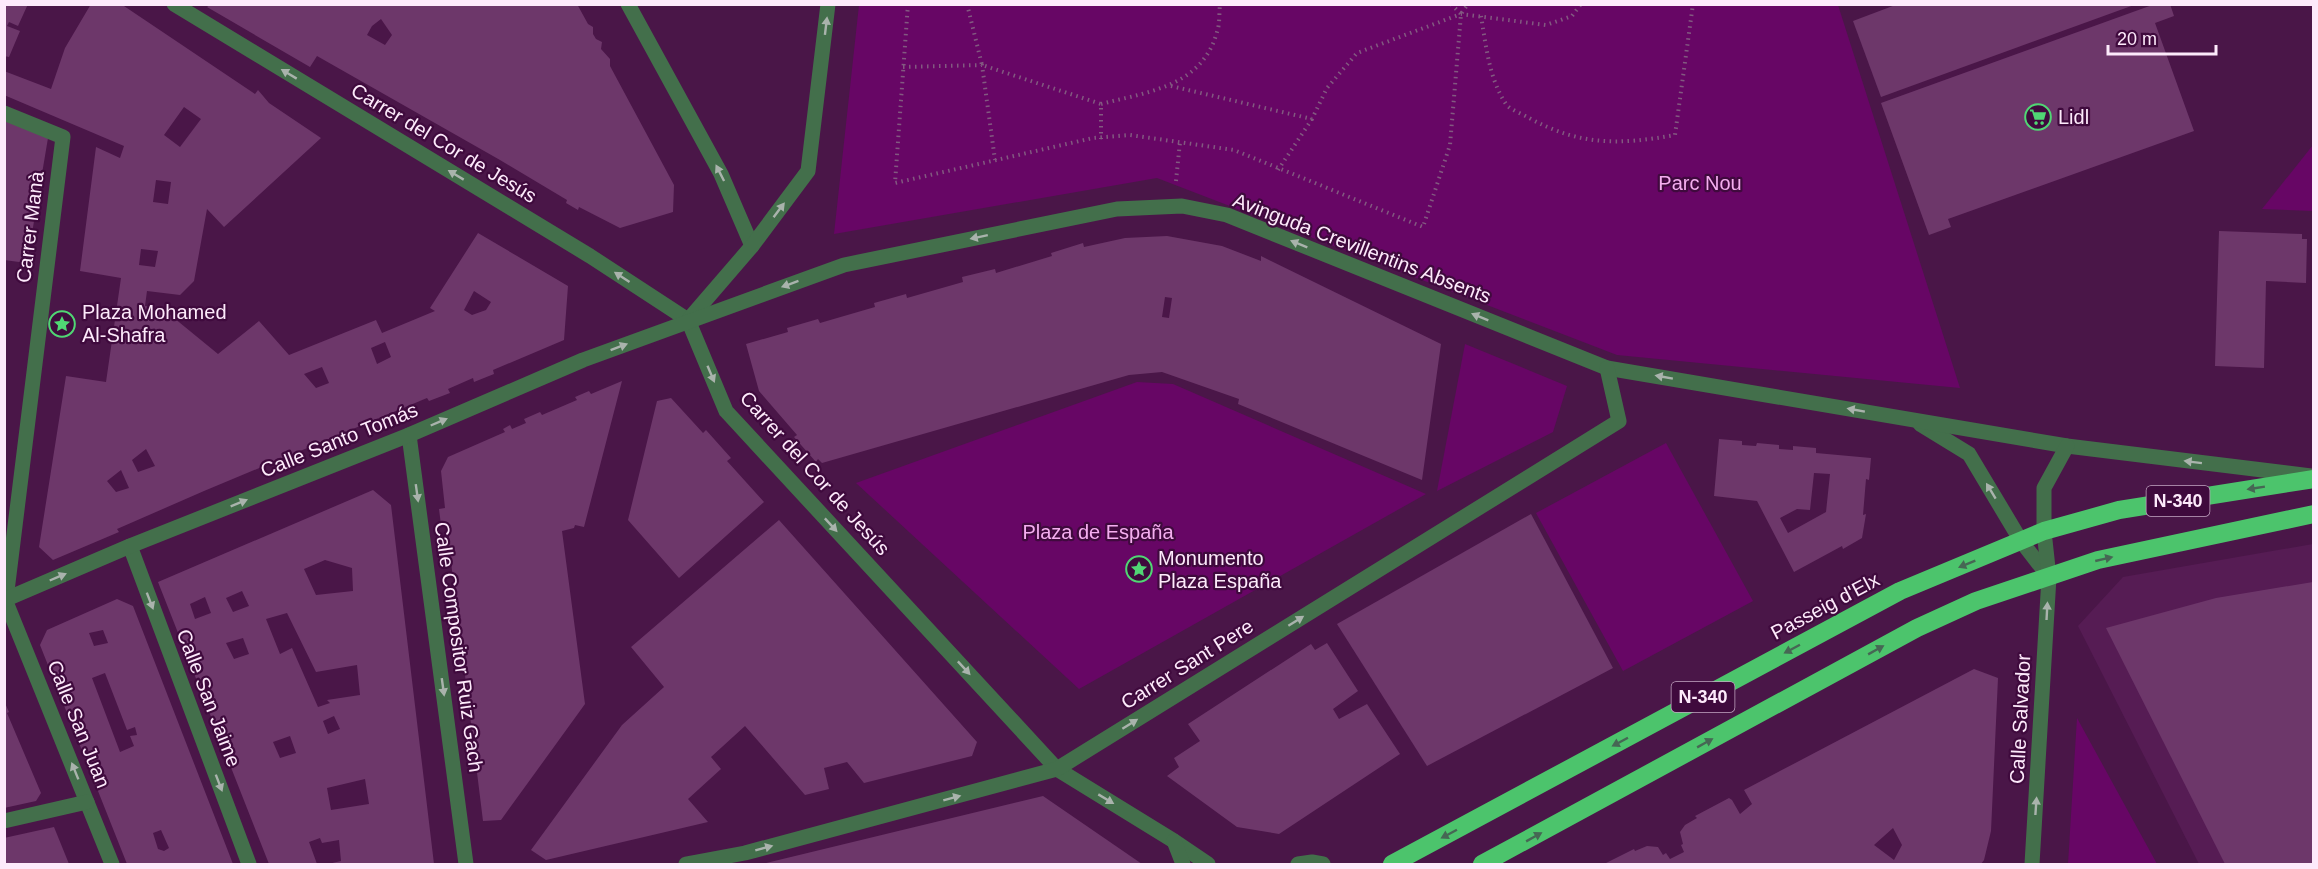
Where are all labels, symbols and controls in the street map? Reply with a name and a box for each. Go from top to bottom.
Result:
one-way arrow [821,16,830,35]
scale bar [2108,18,2216,56]
text: 20 m [2117,29,2157,49]
one-way arrow [281,68,297,79]
street label: Carrer del Cor de Jesús [347,79,541,207]
supermarket icon: Lidl [2023,102,2053,132]
place label: Lidl [2058,106,2089,128]
one-way arrow [715,165,724,182]
street label: Carrer Manà [12,169,48,284]
one-way arrow [448,169,464,180]
park label: Parc Nou [1658,172,1742,194]
street label: Avinguda Crevillentins Absents [1230,189,1494,307]
one-way arrow [773,203,785,219]
one-way arrow [969,233,988,242]
one-way arrow [1290,239,1308,248]
one-way arrow [614,271,630,282]
one-way arrow [781,279,799,289]
place label: Plaza Mohamed Al-Shafra [82,301,227,346]
place icon: Plaza Mohamed Al-Shafra [47,309,77,339]
one-way arrow [1471,312,1489,321]
one-way arrow [610,342,628,351]
one-way arrow [707,365,716,383]
one-way arrow [1655,372,1674,381]
street label: Carrer del Cor de Jesús [736,387,894,559]
street label: Calle Santo Tomás [257,398,421,482]
one-way arrow [1847,405,1866,414]
one-way arrow [430,417,448,427]
one-way arrow [2183,457,2202,466]
one-way arrow [1986,482,1996,499]
one-way arrow [412,484,421,503]
one-way arrow [2246,484,2265,493]
road number: N-340 [2146,486,2210,516]
one-way arrow [230,498,248,508]
one-way arrow [824,517,837,532]
street label: Calle Compositor Ruiz Gach [431,521,487,773]
park label: Plaza de España [1022,521,1174,543]
place label: Monumento Plaza España [1158,547,1282,592]
place icon: Monumento Plaza España [1124,554,1154,584]
one-way arrow [2095,554,2114,563]
one-way arrow [1958,560,1976,569]
street label: Passeig d'Elx [1767,568,1883,644]
one-way arrow [50,572,68,582]
one-way arrow [146,592,156,610]
one-way arrow [2043,602,2052,621]
street label: Carrer Sant Pere [1117,615,1257,713]
one-way arrow [1288,616,1304,627]
street label: Calle San Jaime [173,626,245,770]
one-way arrow [1783,644,1800,654]
one-way arrow [1868,645,1885,655]
street label: Calle Salvador [2006,653,2034,785]
street label: Calle San Juan [43,657,115,791]
one-way arrow [957,660,970,675]
one-way arrow [438,677,447,696]
road number: N-340 [1672,682,1734,712]
one-way arrow [1122,718,1138,730]
one-way arrow [1611,737,1628,747]
one-way arrow [1697,738,1714,748]
one-way arrow [70,762,79,780]
one-way arrow [215,774,224,792]
one-way arrow [943,792,961,802]
one-way arrow [1098,794,1114,805]
one-way arrow [2031,797,2040,816]
one-way arrow [1440,829,1457,839]
one-way arrow [1526,832,1543,842]
one-way arrow [755,843,773,853]

